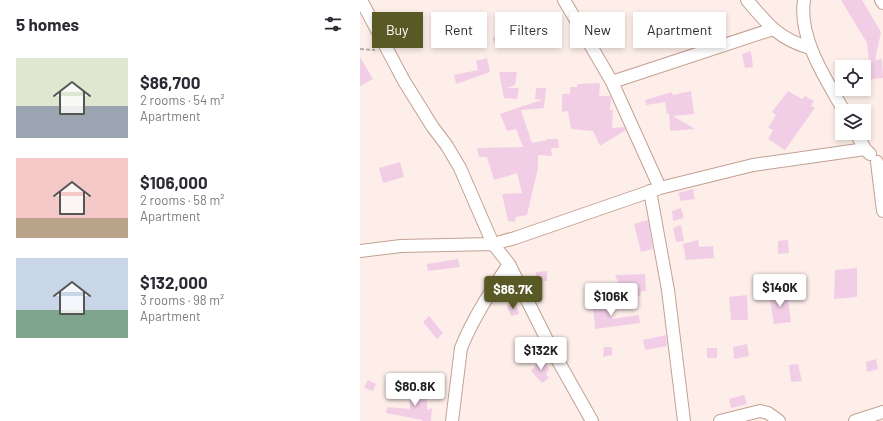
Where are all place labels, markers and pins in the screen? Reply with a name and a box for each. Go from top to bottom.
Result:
pin: $140K [752,274,808,308]
pin: $86.7K [480,276,546,310]
pin: $106K [583,283,639,317]
pin: $132K [513,337,569,371]
pin: $80.8K [382,373,448,407]

